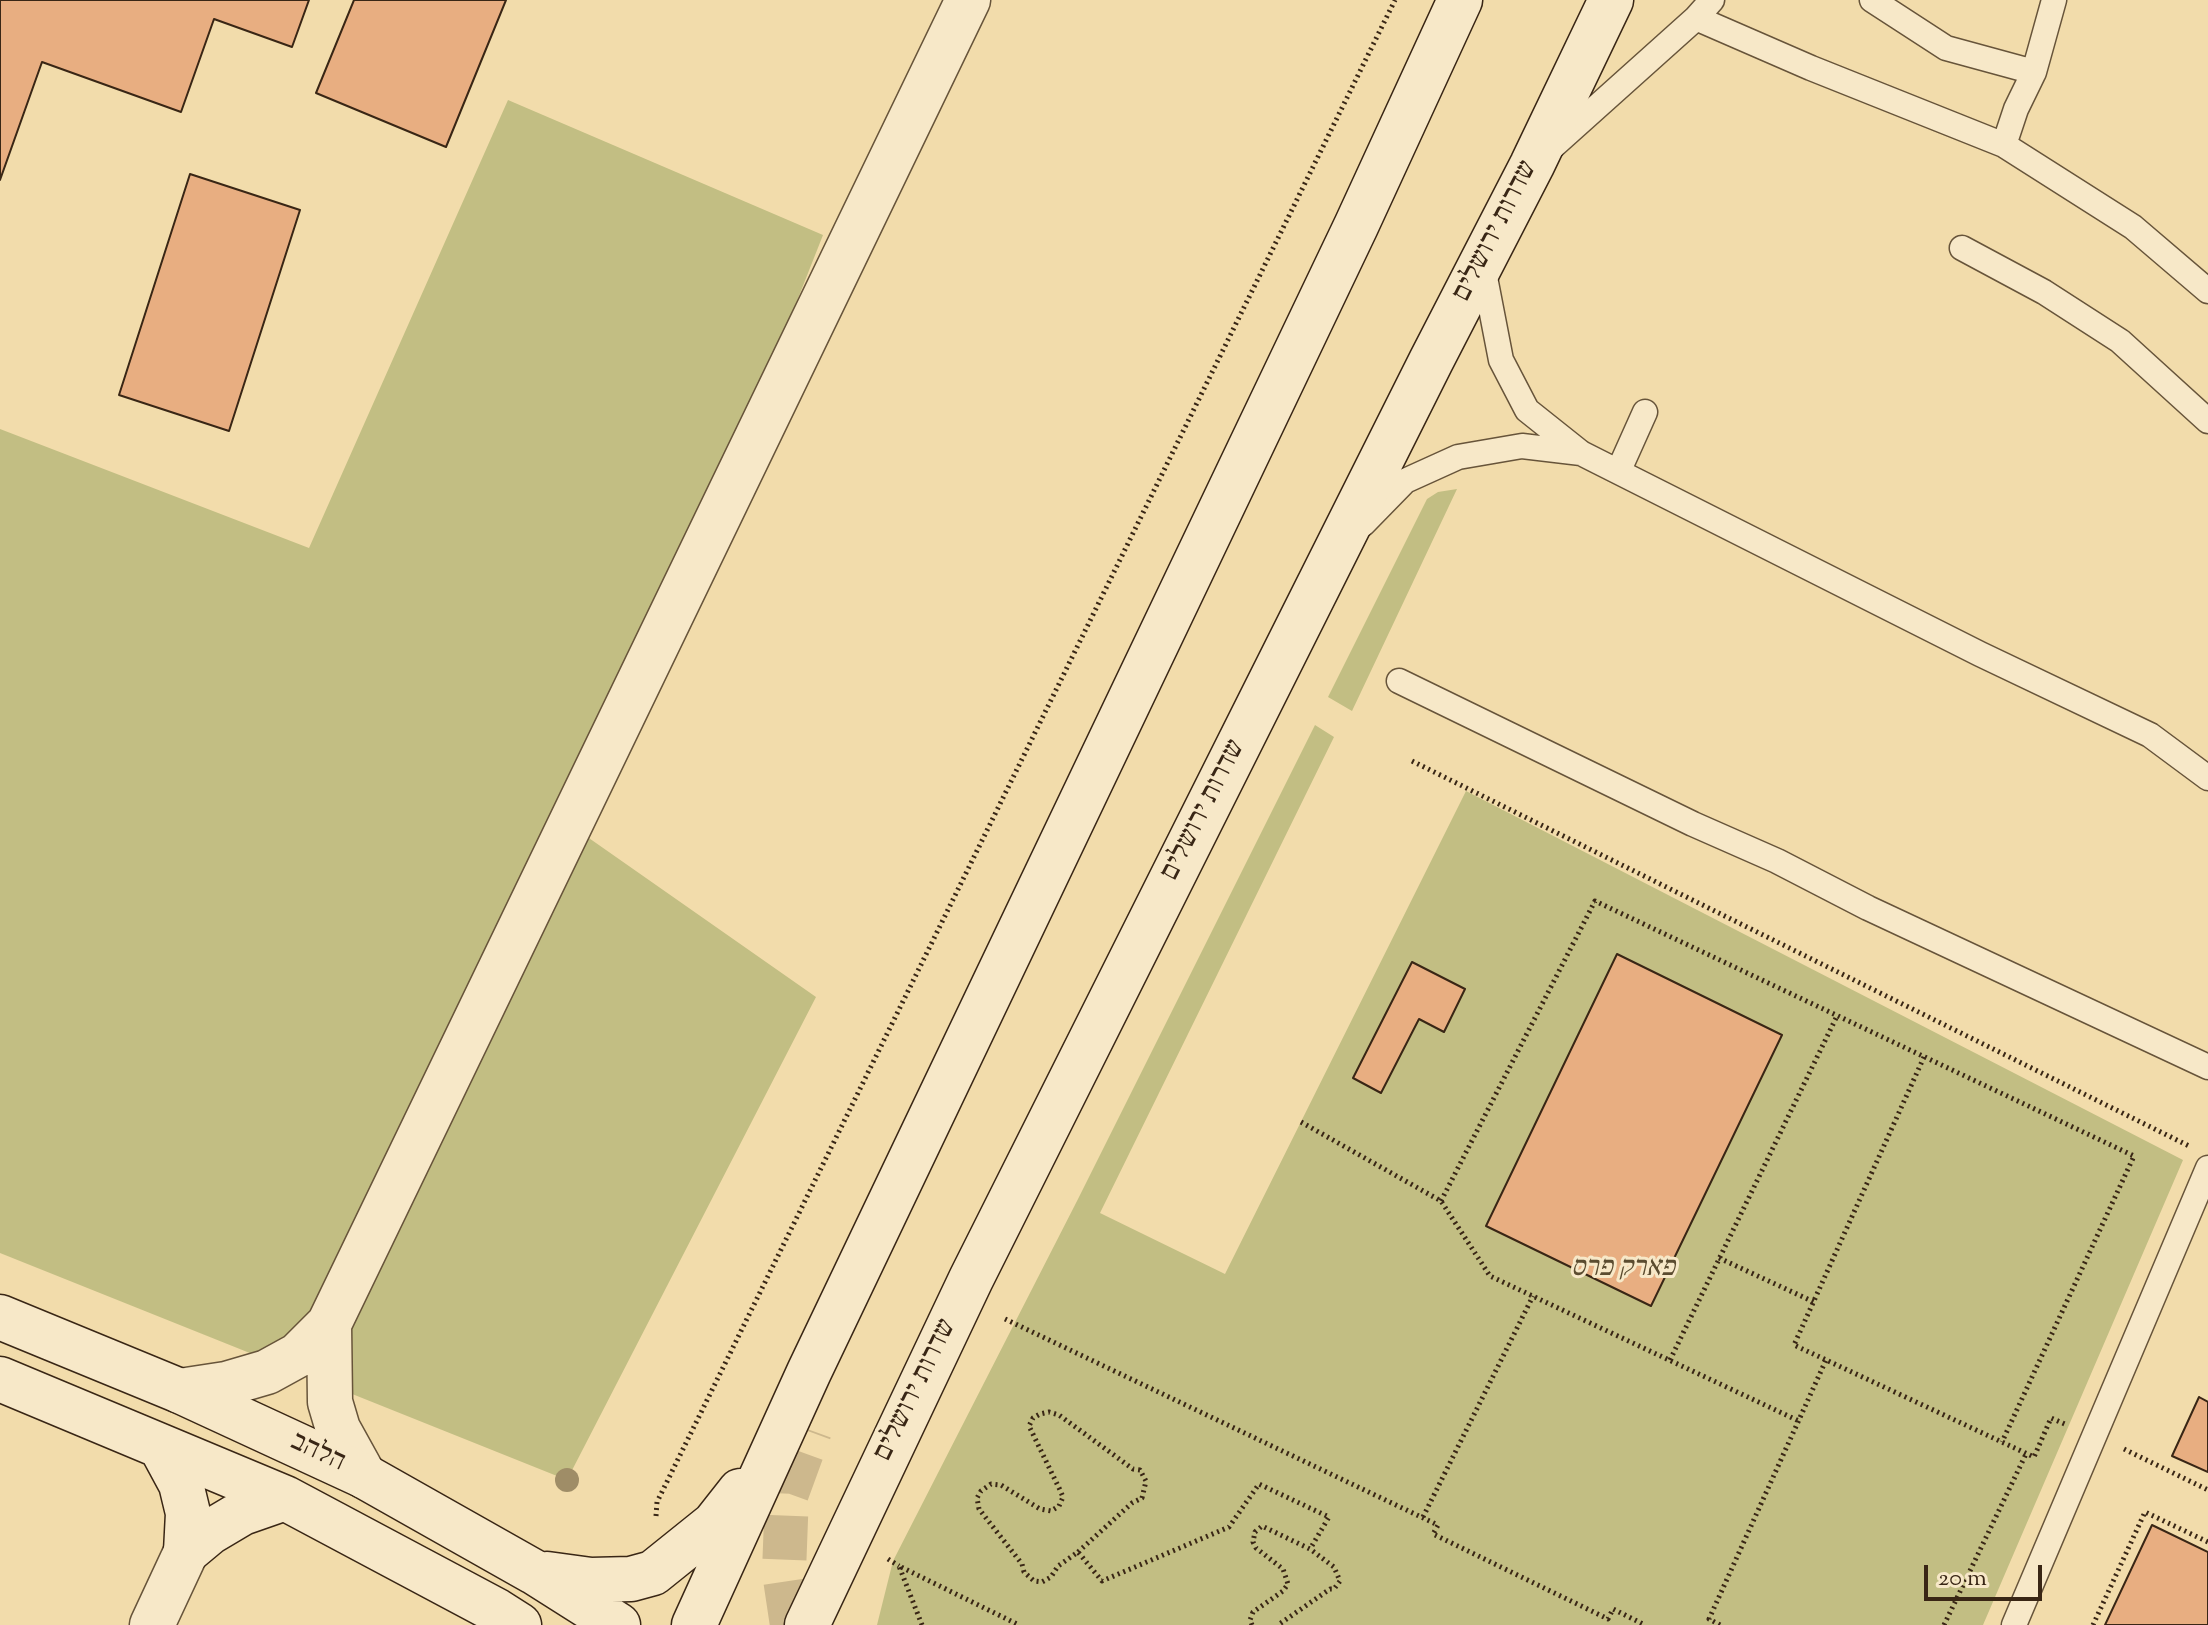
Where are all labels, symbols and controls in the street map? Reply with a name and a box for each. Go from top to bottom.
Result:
street label: שדרות ירושלים [1447,156,1547,308]
street label: שדרות ירושלים [1155,735,1255,887]
park label: פארק פרס [1571,1253,1675,1287]
street label: שדרות ירושלים [868,1315,966,1467]
street label: הלהב [284,1427,350,1481]
scale bar [1928,1549,2046,1599]
text: 20 m [1938,1562,1987,1596]

